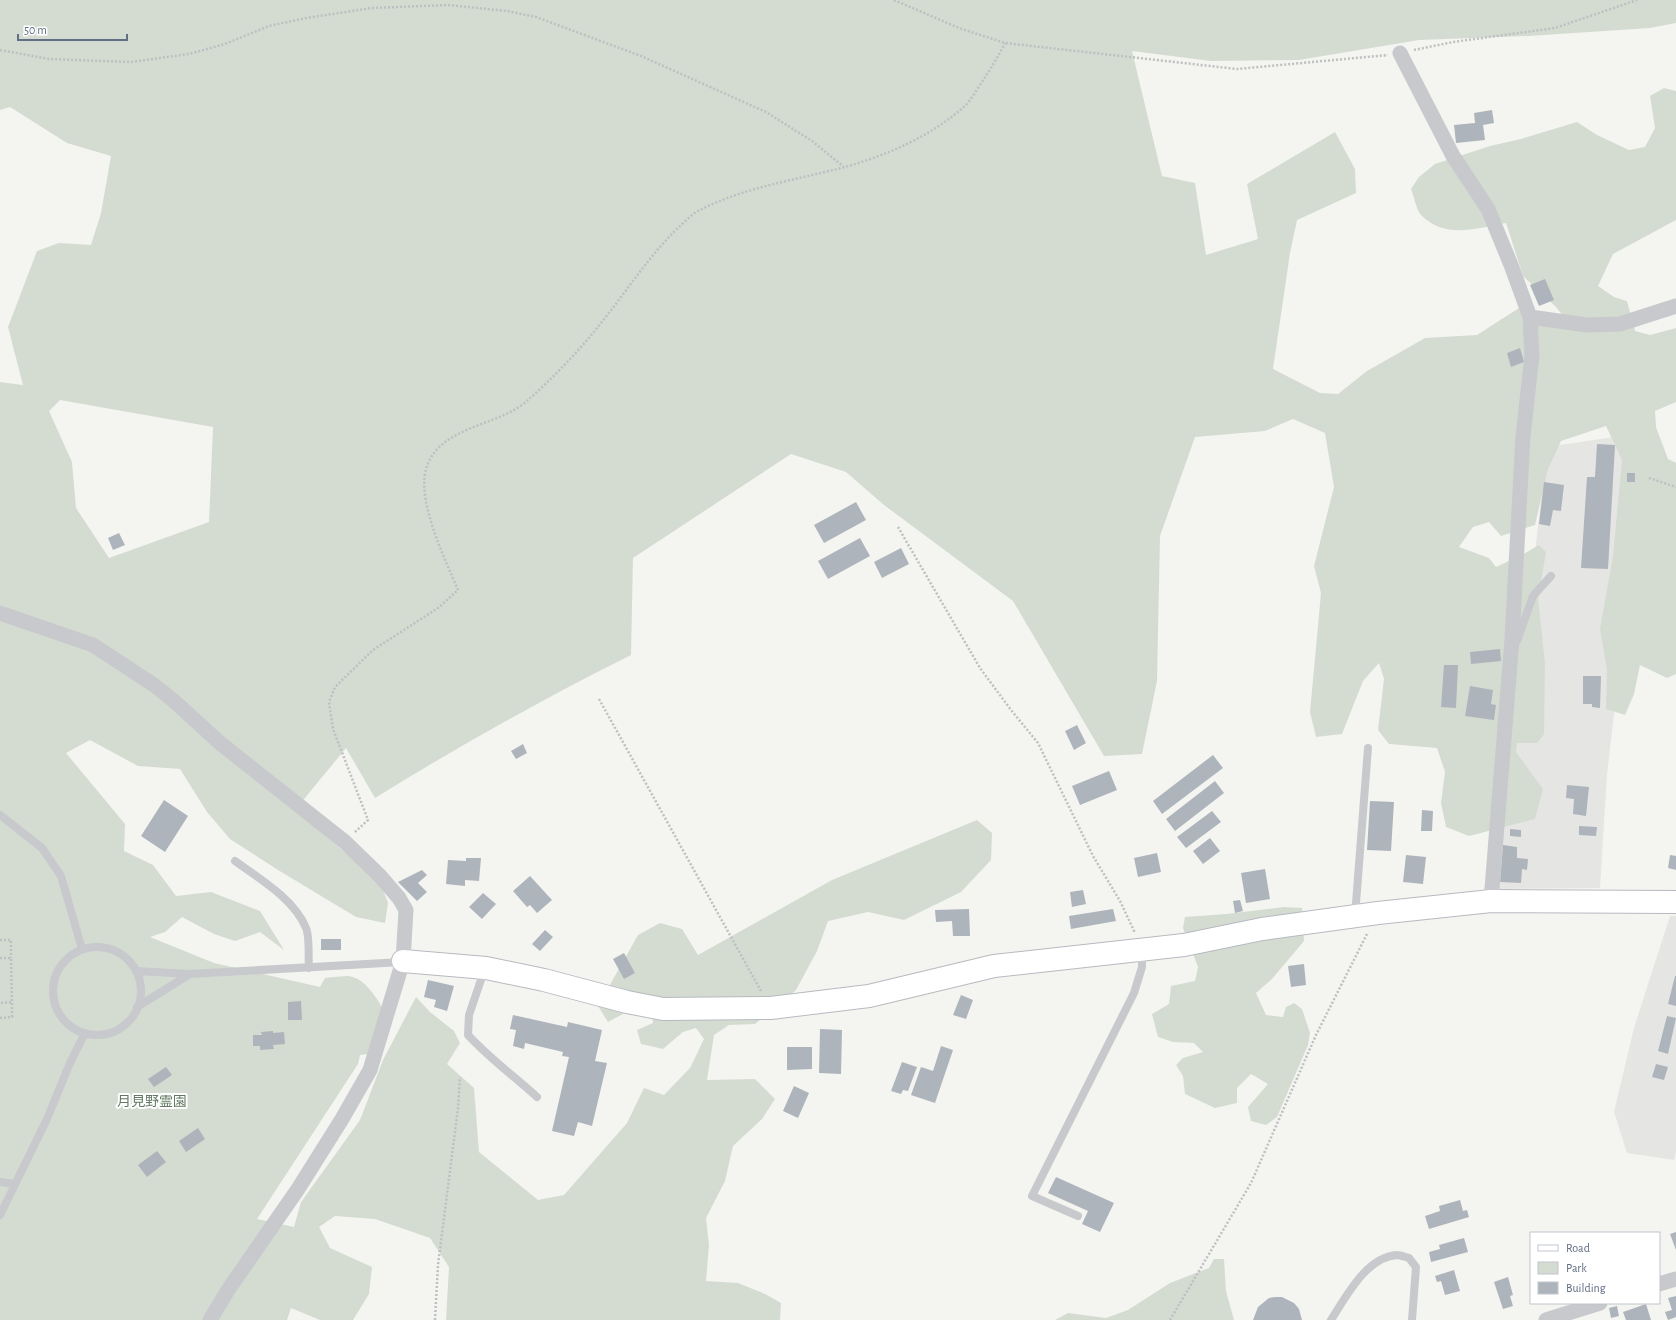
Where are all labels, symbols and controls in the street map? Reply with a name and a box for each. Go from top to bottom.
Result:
scale bar [18,16,127,42]
text: 50 m [24,24,47,36]
park label: 月見野霊園 [117,1094,187,1109]
legend [1530,1232,1660,1304]
text: Road [1566,1242,1590,1254]
text: Park [1566,1262,1587,1274]
text: Building [1566,1282,1606,1294]

